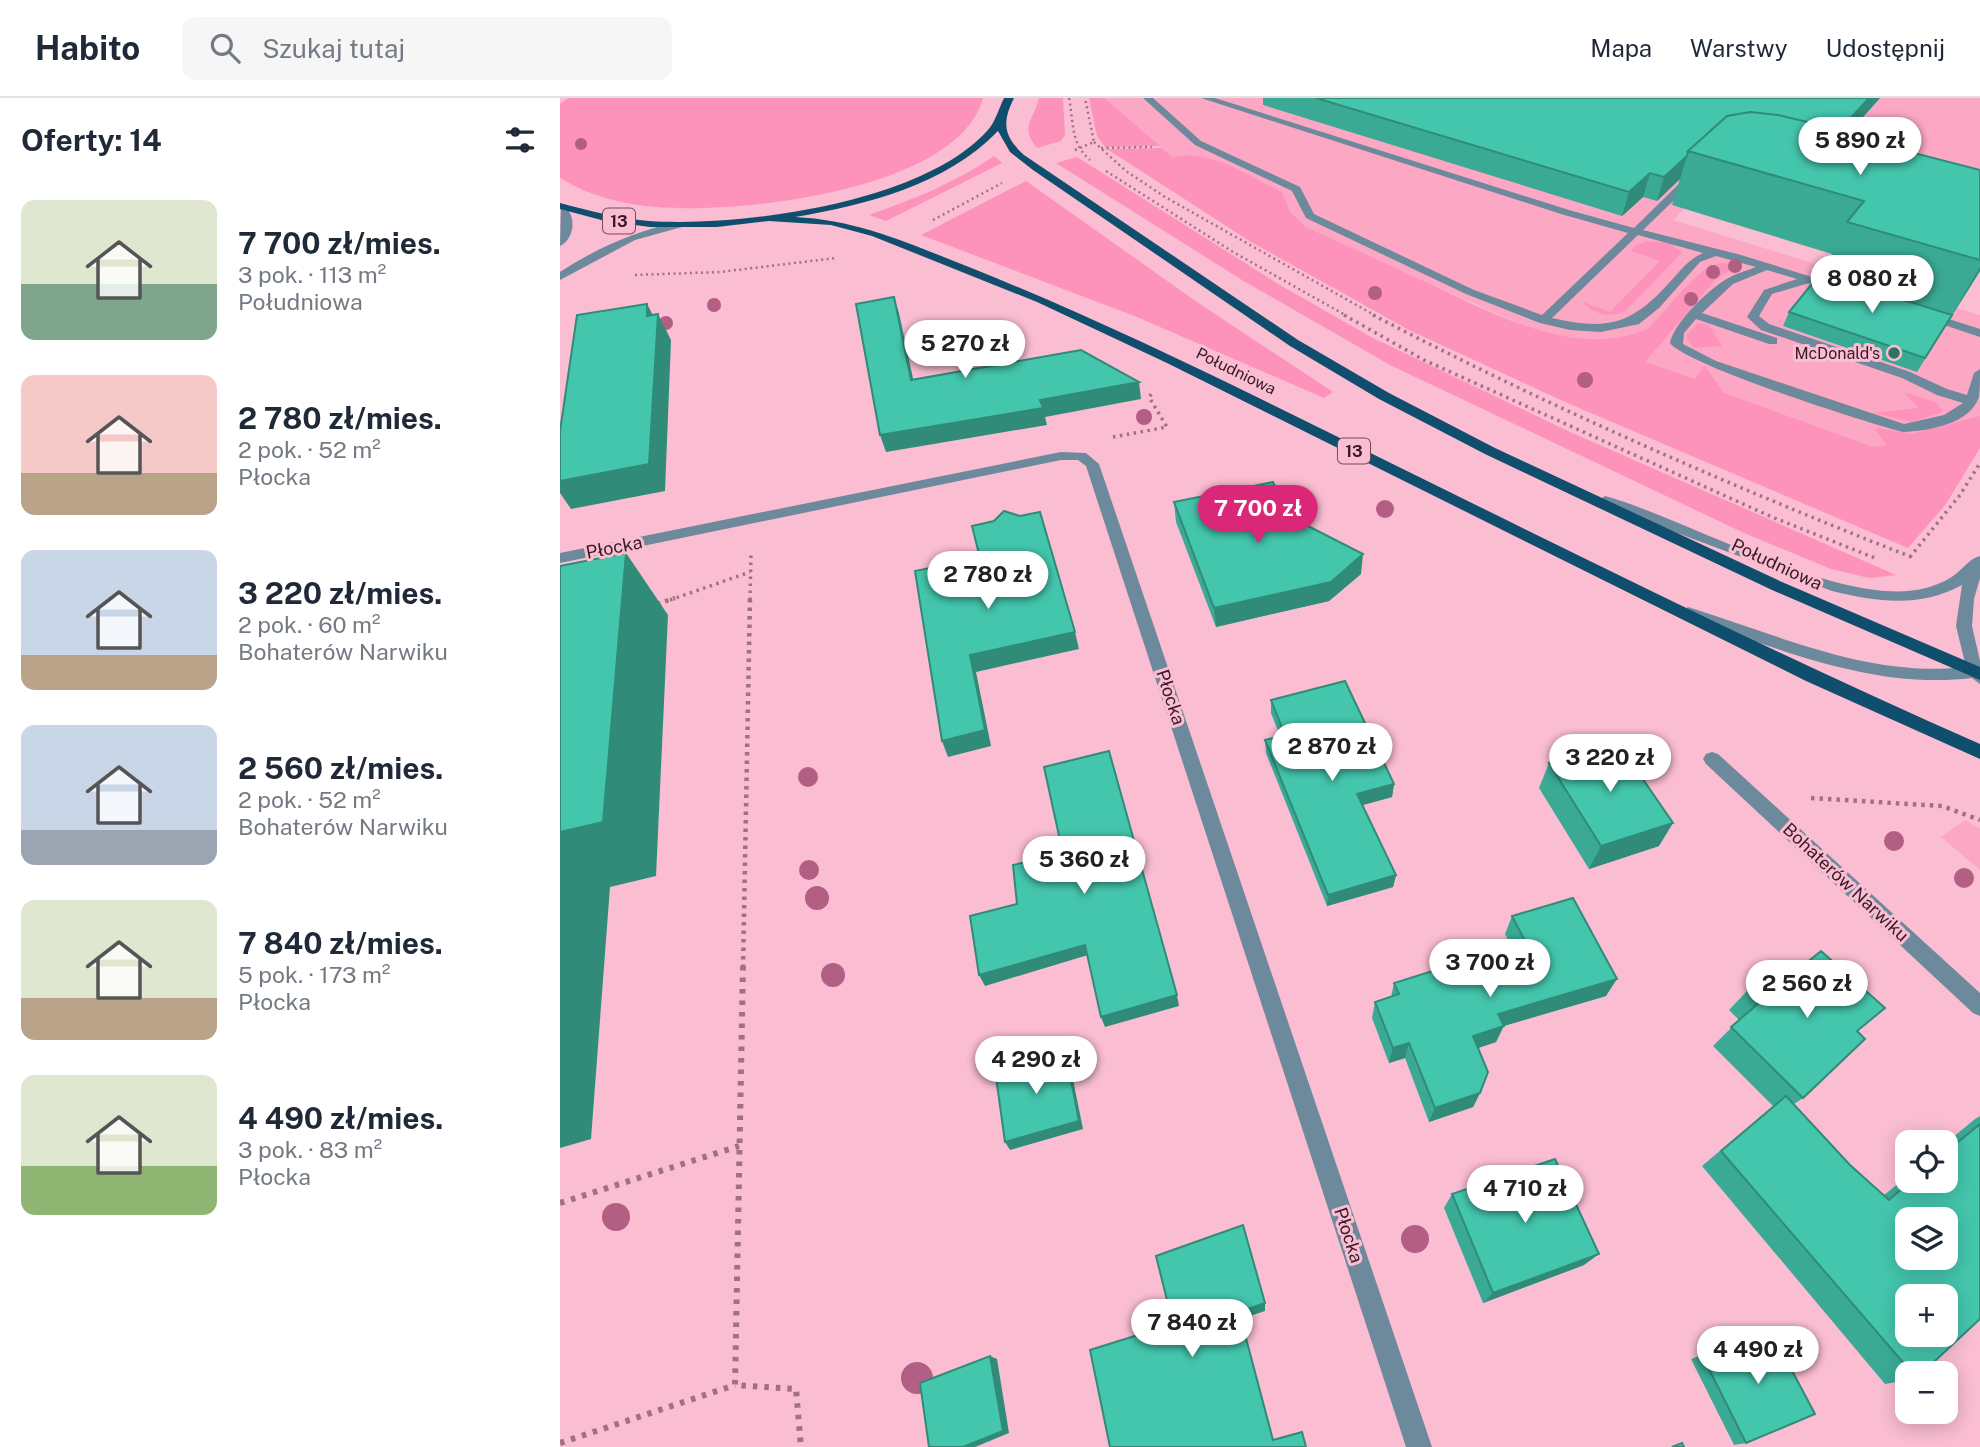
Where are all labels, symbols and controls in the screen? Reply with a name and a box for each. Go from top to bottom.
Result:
search box [182,17,672,80]
text: Habito [35,29,140,67]
icon: search [206,29,244,67]
text: Szukaj tutaj [262,33,405,64]
text: Mapa [1590,34,1652,62]
text: Warstwy [1690,34,1788,62]
text: Udostępnij [1826,34,1945,62]
pin: 5 890 zł [1788,118,1932,177]
icon: filters [501,121,539,159]
text: Oferty: 14 [21,122,162,158]
text: 5 890 zł [1814,126,1906,153]
road number: 13 [603,209,635,234]
text: 7 700 zł/mies. [238,225,441,261]
icon: home [77,228,161,312]
pin: 8 080 zł [1800,256,1944,315]
text: 3 pok. · 113 m² [238,261,386,288]
text: 8 080 zł [1827,264,1917,291]
text: Południowa [238,288,363,315]
pin: 5 270 zł [893,320,1037,380]
text: 5 270 zł [920,329,1010,356]
street label: Południowa [1193,343,1279,399]
place label: McDonald's [1794,344,1880,363]
marker: McDonald's [1886,345,1902,361]
text: 2 780 zł/mies. [238,400,442,436]
icon: home [77,403,161,487]
text: 2 pok. · 52 m² [238,436,381,463]
road number: 13 [1338,438,1370,464]
text: Płocka [238,463,311,490]
pin: 7 700 zł [1186,486,1330,545]
text: 7 700 zł [1214,494,1302,521]
street label: Płocka [584,531,644,563]
street label: Południowa [1728,534,1826,594]
pin: 2 780 zł [916,552,1060,611]
text: 2 780 zł [943,560,1033,587]
text: 3 220 zł/mies. [238,575,442,611]
icon: home [77,578,161,662]
text: 2 pok. · 60 m² [238,611,380,638]
text: Bohaterów Narwiku [238,638,448,665]
street label: Płocka [1152,667,1190,727]
pin: 2 870 zł [1260,724,1404,783]
text: 2 870 zł [1288,732,1377,759]
pin: 3 220 zł [1538,734,1682,794]
text: 3 220 zł [1565,743,1655,770]
text: 2 560 zł/mies. [238,750,443,786]
icon: home [77,753,161,837]
text: 2 pok. · 52 m² [238,786,381,813]
text: Bohaterów Narwiku [238,813,448,840]
street label: Bohaterów Narwiku [1779,818,1913,946]
pin: 5 360 zł [1012,836,1156,896]
text: 5 360 zł [1038,845,1130,872]
text: 7 840 zł/mies. [238,925,443,961]
icon: home [77,928,161,1012]
pin: 3 700 zł [1418,940,1562,999]
text: 3 700 zł [1445,948,1535,975]
pin: 2 560 zł [1735,960,1879,1020]
text: 5 pok. · 173 m² [238,961,390,988]
text: 2 560 zł [1762,969,1852,996]
text: Płocka [238,988,311,1015]
pin: 4 290 zł [964,1037,1108,1096]
text: 4 290 zł [991,1045,1081,1072]
text: 4 490 zł/mies. [238,1100,443,1136]
icon: home [77,1103,161,1187]
map controls [1895,1130,1958,1424]
button: locate [1895,1130,1958,1193]
text: 3 pok. · 83 m² [238,1136,382,1163]
text: Płocka [238,1163,311,1190]
pin: 4 710 zł [1453,1166,1597,1225]
text: 4 710 zł [1483,1174,1567,1201]
street label: Płocka [1330,1205,1368,1265]
button: layers [1895,1207,1958,1270]
button: + [1895,1284,1958,1347]
pin: 7 840 zł [1120,1300,1264,1359]
text: 7 840 zł [1147,1308,1237,1335]
pin: 4 490 zł [1686,1326,1830,1386]
text: 4 490 zł [1713,1335,1803,1362]
button: − [1895,1361,1958,1424]

